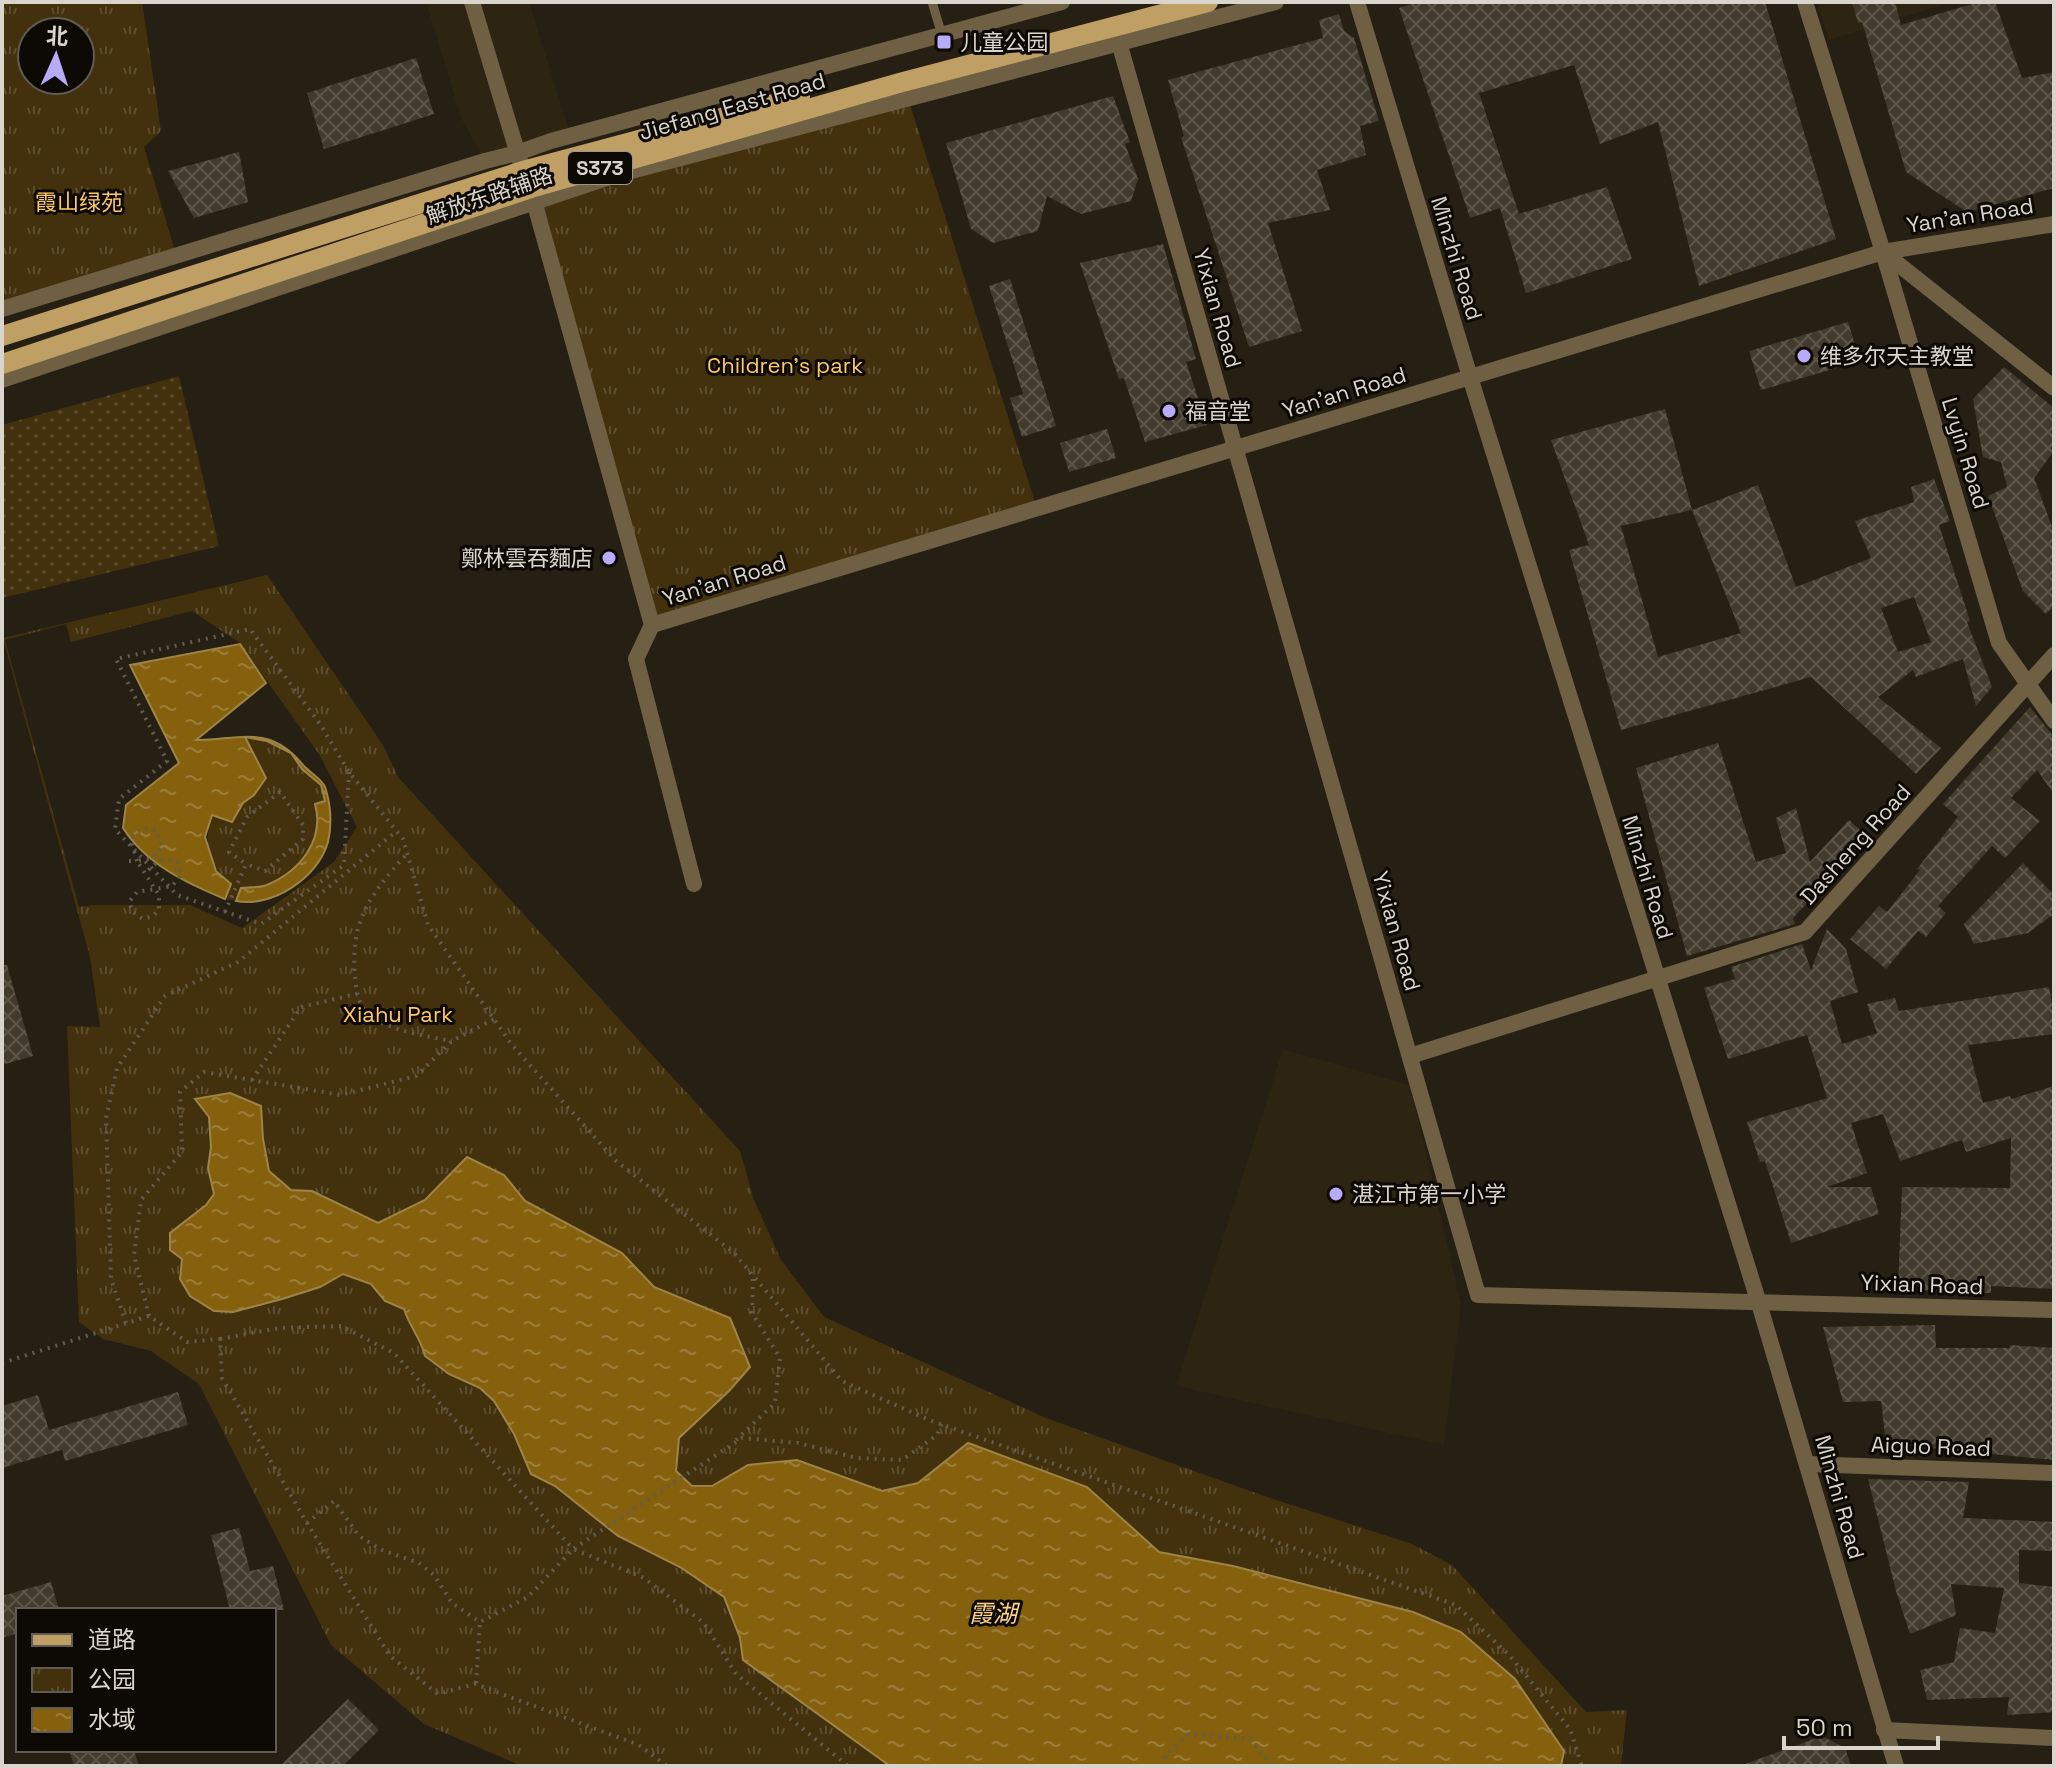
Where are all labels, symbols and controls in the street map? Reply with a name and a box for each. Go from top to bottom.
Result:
north arrow [16,16,96,96]
text: 北 [45,21,69,51]
place label: 儿童公园 [960,28,1048,56]
marker: 儿童公园 [935,33,953,51]
street label: Jiefang East Road [636,66,828,146]
road number: S373 [568,152,632,184]
street label: 解放东路辅路 [422,160,556,230]
park label: 霞山绿苑 [35,188,123,216]
street label: Yan'an Road [1905,191,2035,239]
street label: Minzhi Road [1425,193,1489,323]
street label: Yixian Road [1188,245,1248,371]
place label: 维多尔天主教堂 [1820,342,1974,370]
marker: 维多尔天主教堂 [1795,347,1813,365]
park label: Children's park [707,351,863,379]
street label: Yan'an Road [1279,360,1409,424]
street label: Lvyin Road [1936,394,1996,512]
place label: 福音堂 [1185,397,1251,425]
marker: 福音堂 [1160,402,1178,420]
place label: 鄭林雲吞麵店 [461,544,593,572]
street label: Yan'an Road [659,548,789,612]
marker: 鄭林雲吞麵店 [600,549,618,567]
street label: Dasheng Road [1794,778,1916,910]
street label: Minzhi Road [1616,812,1680,942]
street label: Yixian Road [1367,868,1427,994]
park label: Xiahu Park [343,1000,453,1028]
place label: 湛江市第一小学 [1352,1180,1506,1208]
marker: 湛江市第一小学 [1327,1185,1345,1203]
street label: Yixian Road [1860,1268,1984,1300]
street label: Aiguo Road [1871,1430,1991,1462]
street label: Minzhi Road [1809,1432,1871,1562]
water label: 霞湖 [969,1598,1021,1629]
legend [16,1608,276,1752]
text: 道路 [88,1624,136,1655]
text: 公园 [88,1664,136,1695]
scale bar [1784,1700,1938,1750]
text: 水域 [88,1704,136,1735]
text: 50 m [1796,1712,1853,1743]

